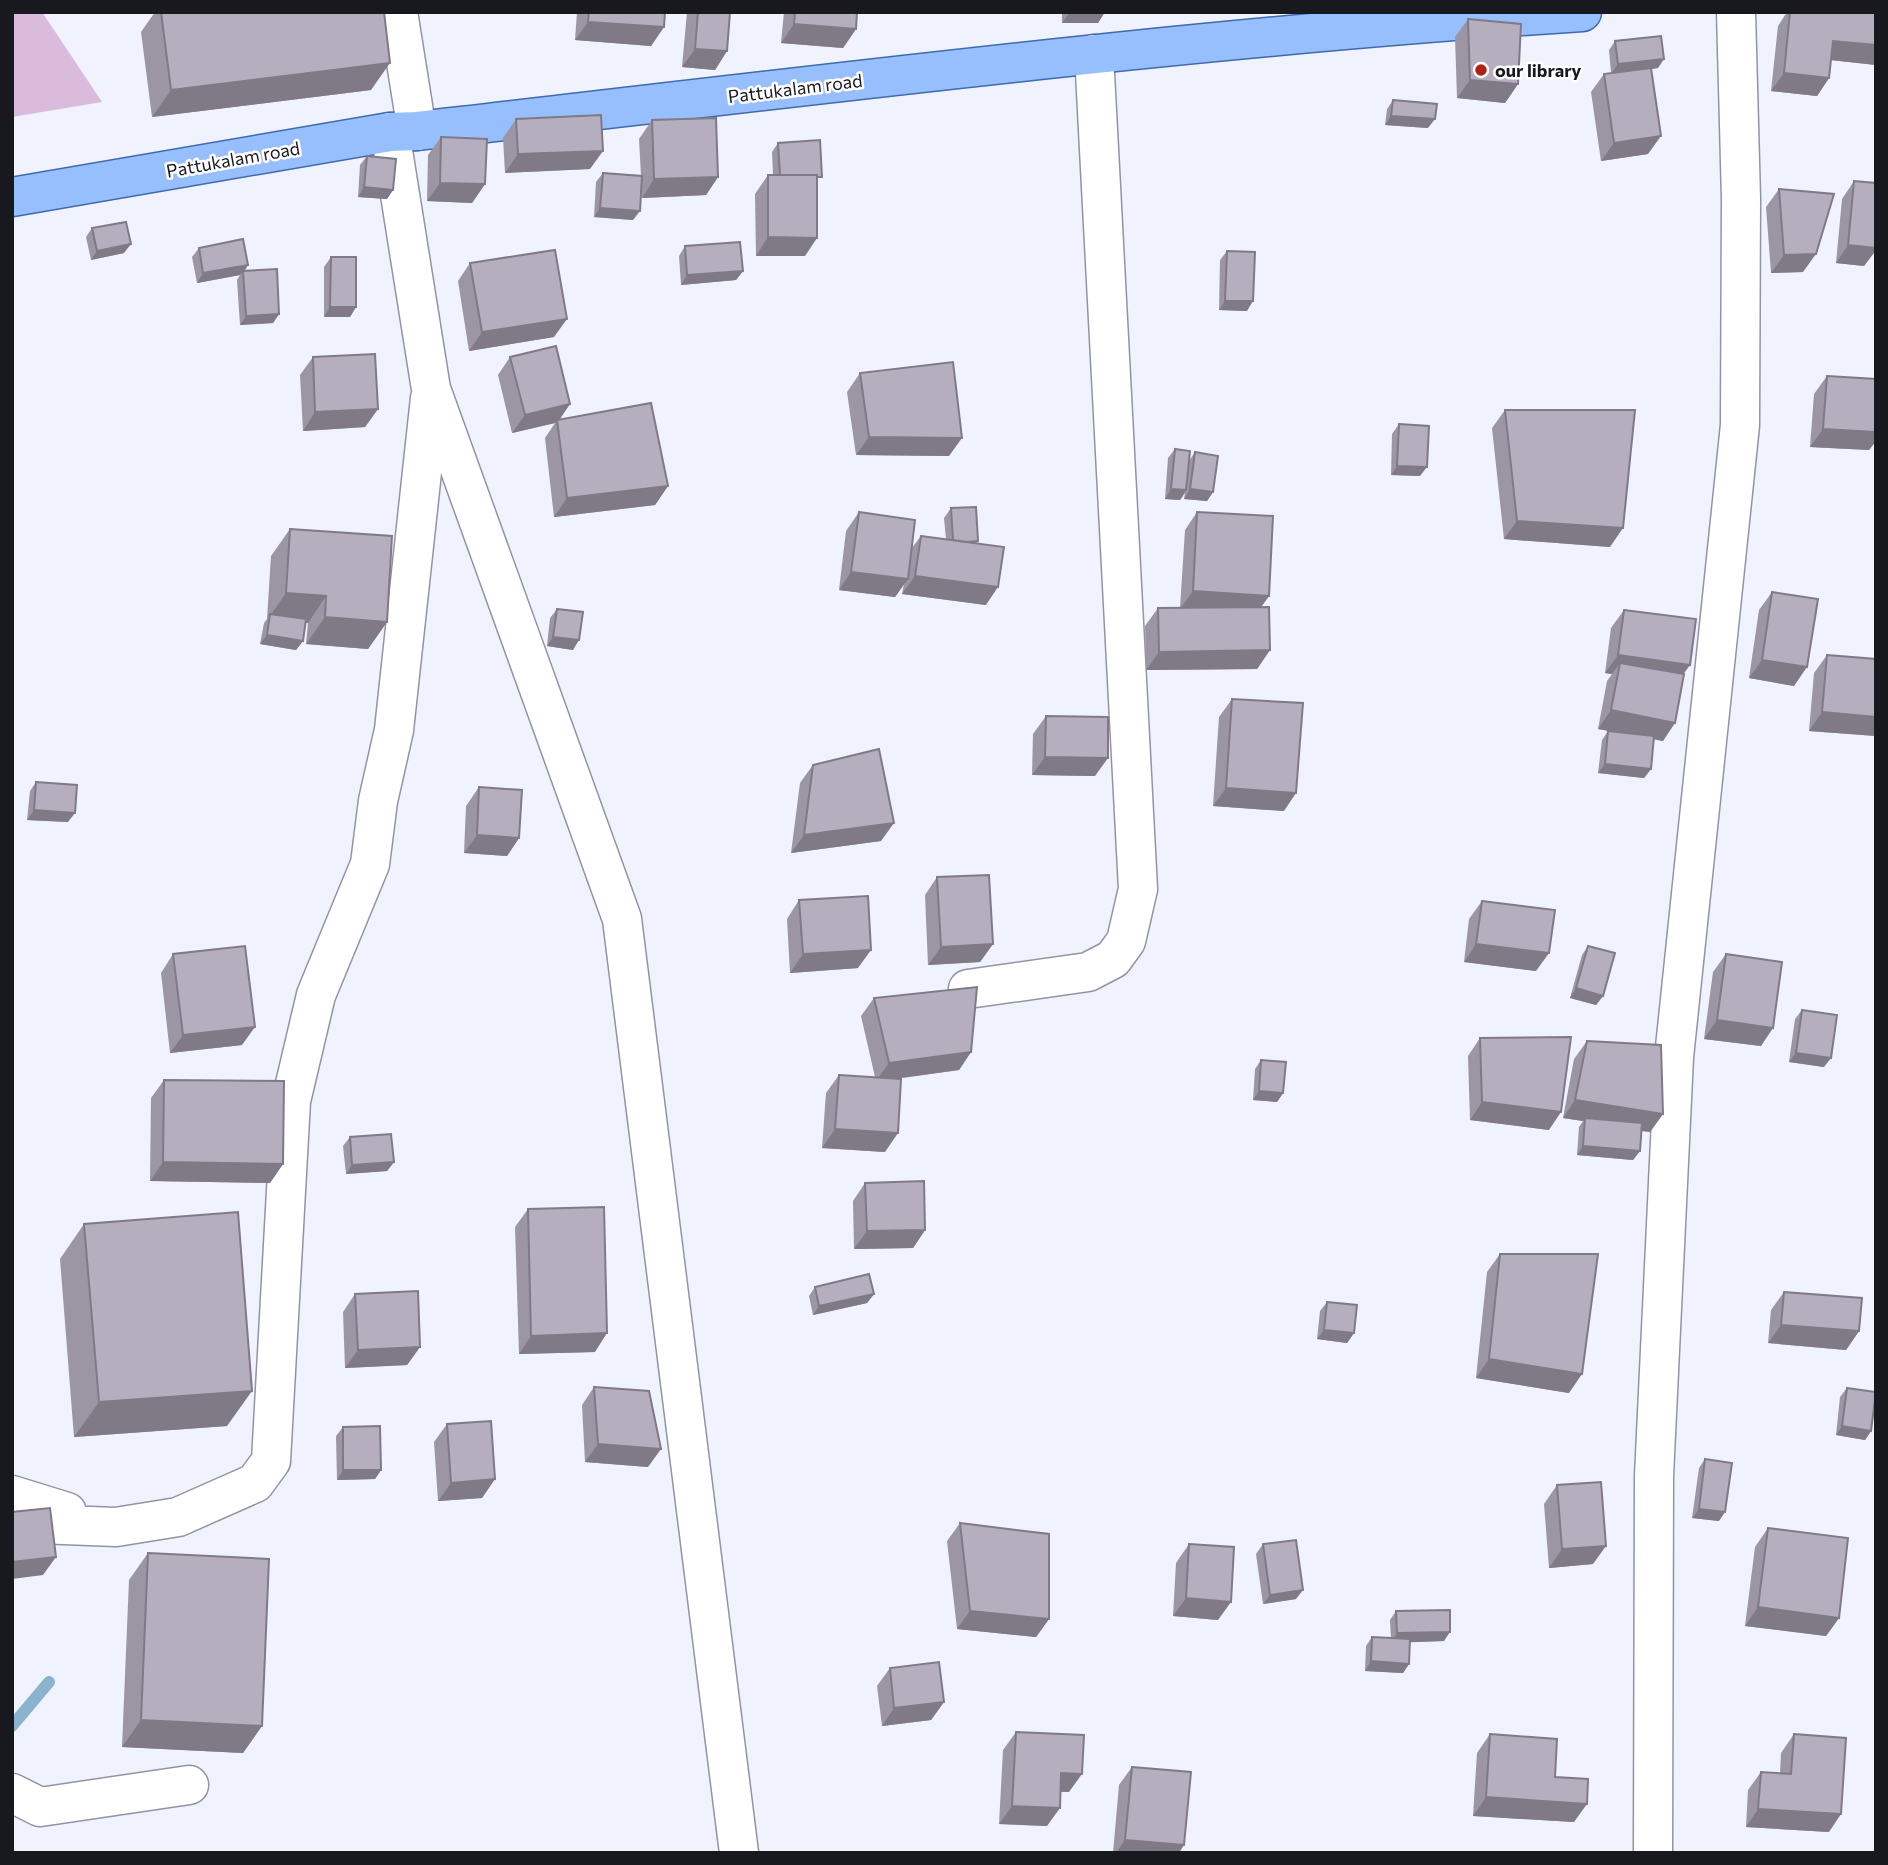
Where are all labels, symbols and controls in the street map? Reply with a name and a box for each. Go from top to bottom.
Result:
place label: our library [1495,59,1582,81]
marker: our library [1473,62,1489,78]
street label: Pattukalam road [727,69,863,107]
street label: Pattukalam road [164,136,302,182]

